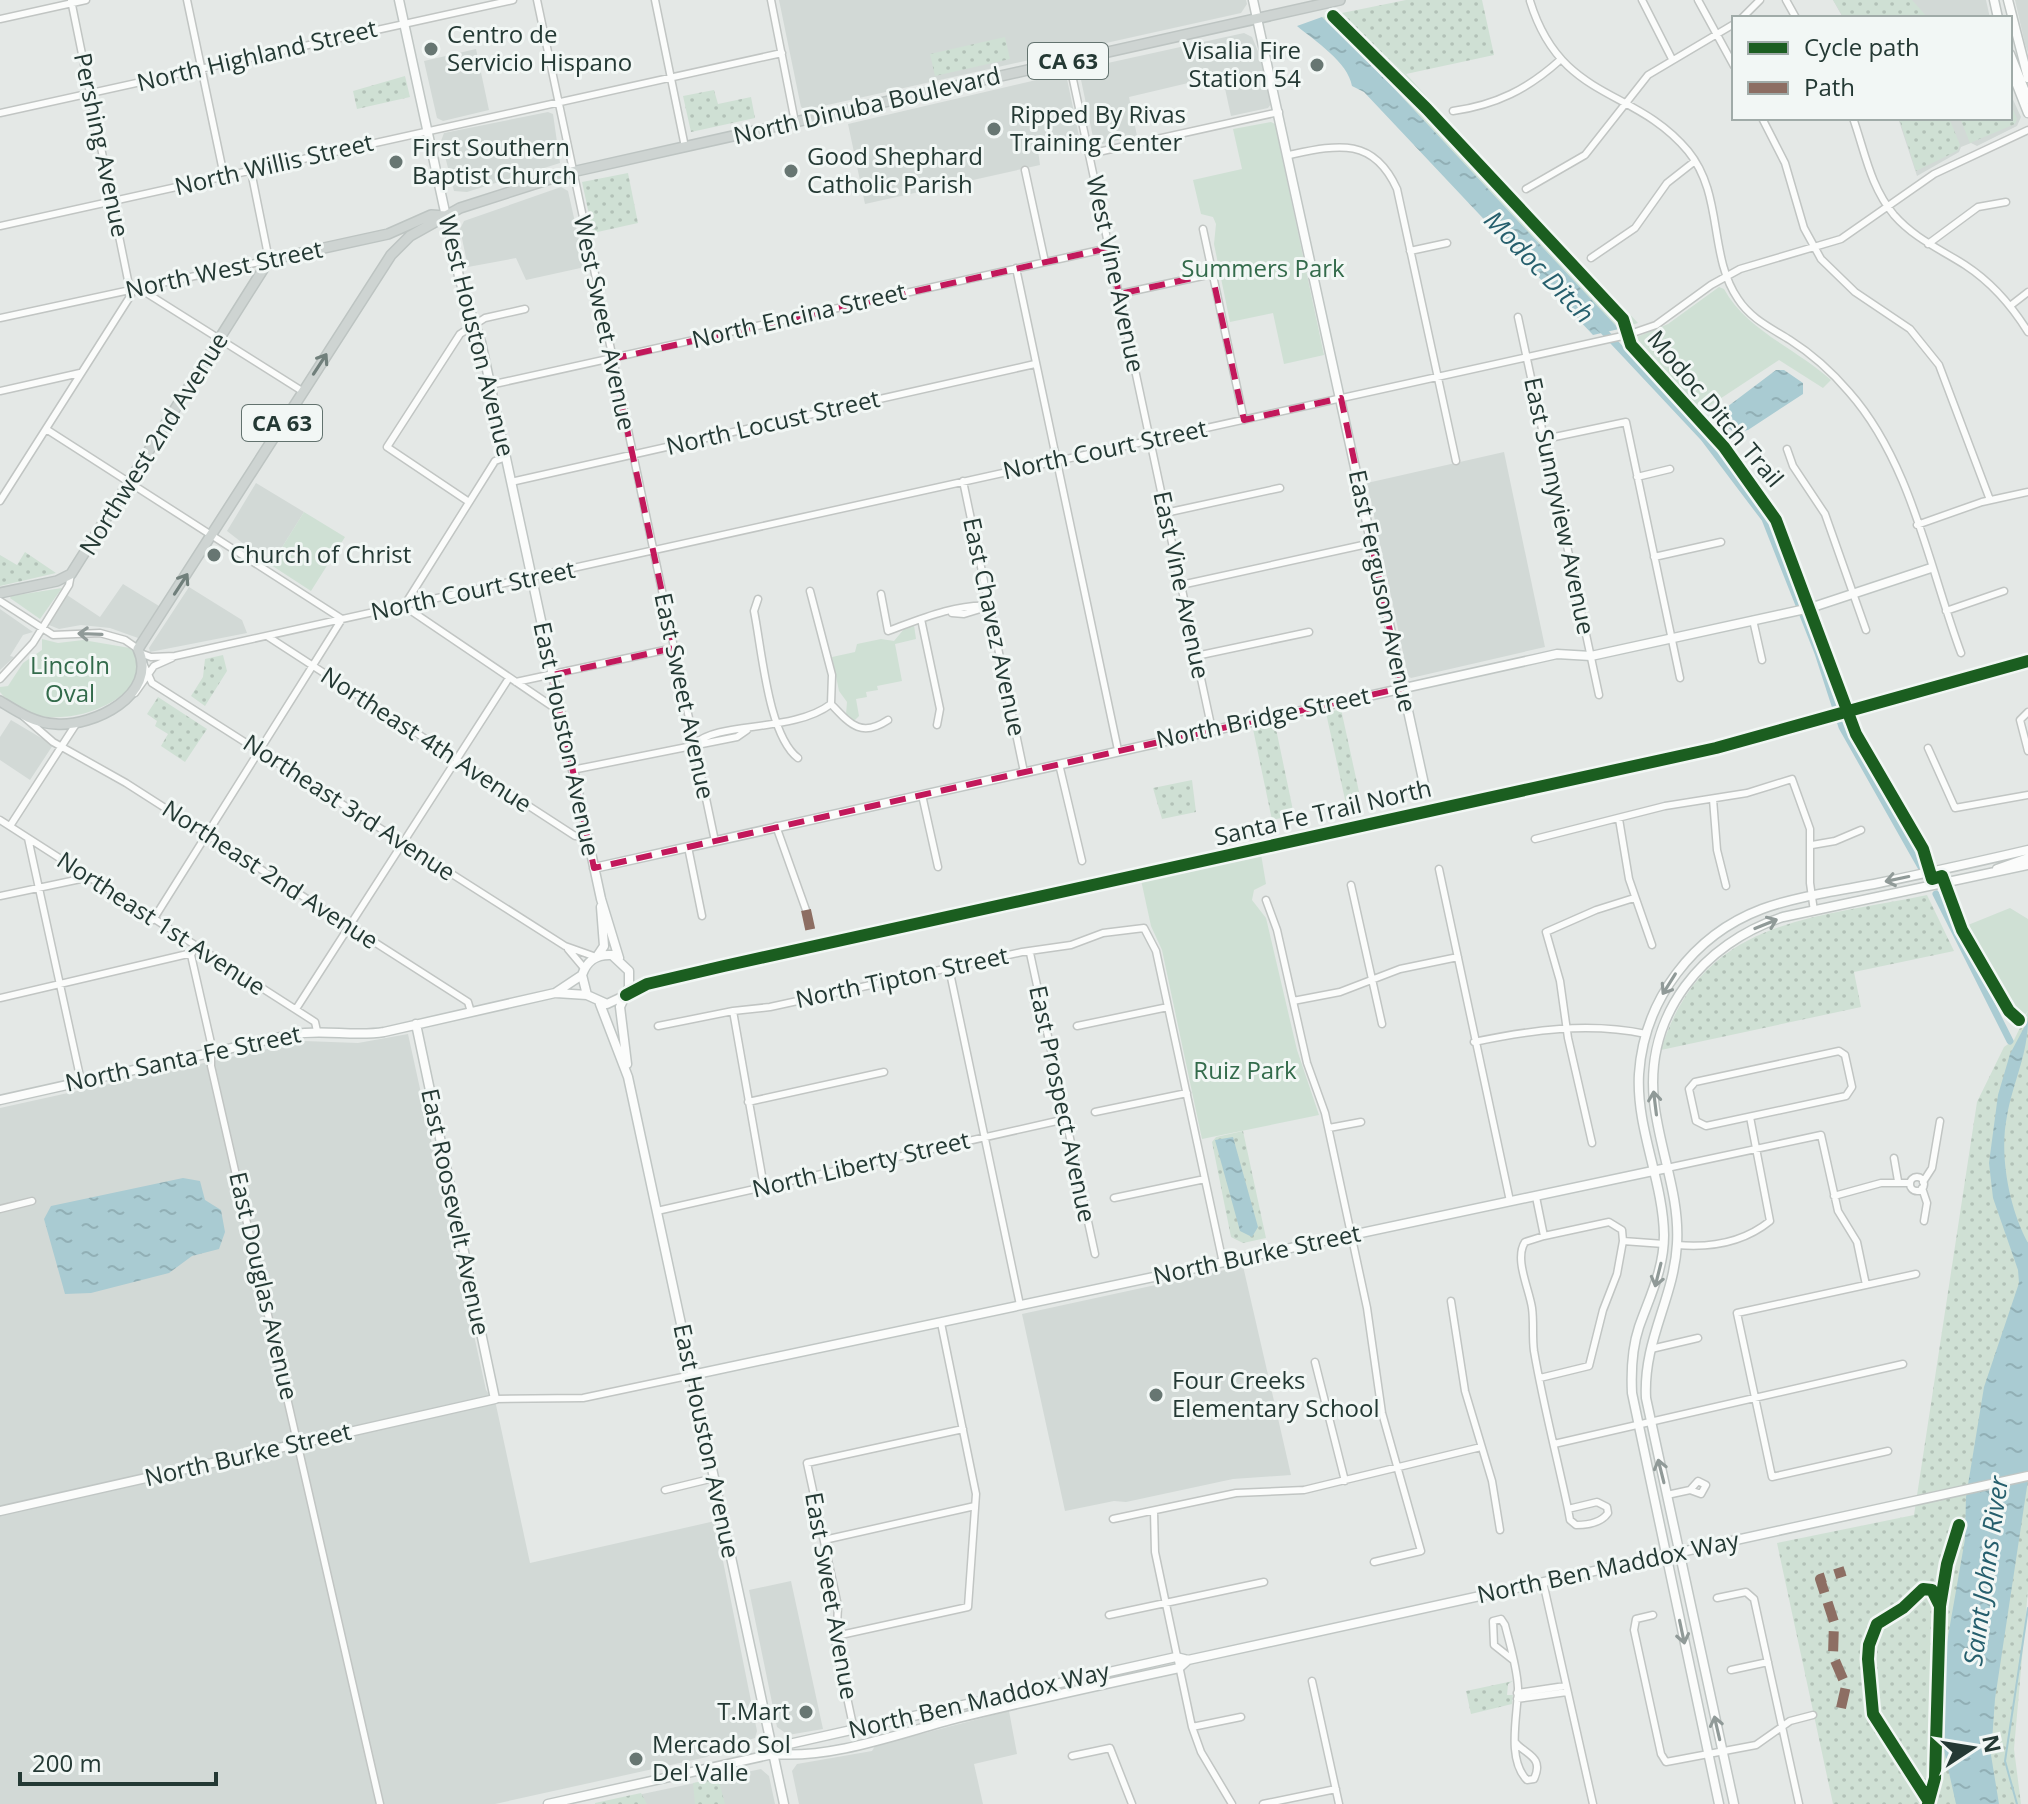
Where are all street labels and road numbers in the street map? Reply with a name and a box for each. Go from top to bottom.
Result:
street label: North Highland Street [133,11,380,98]
road number: CA 63 [1028,43,1108,79]
street label: Pershing Avenue [67,50,138,240]
street label: North Dinuba Boulevard [730,58,1003,151]
street label: North Willis Street [171,125,376,202]
street label: West Vine Avenue [1080,172,1153,375]
street label: West Houston Avenue [431,211,523,460]
street label: West Sweet Avenue [567,212,644,433]
street label: North West Street [122,232,325,306]
street label: North Encina Street [688,274,909,355]
street label: Modoc Ditch Trail [1641,322,1792,494]
street label: Northwest 2nd Avenue [71,326,235,561]
street label: East Sunnyview Avenue [1517,374,1604,637]
street label: North Locust Street [663,381,883,462]
road number: CA 63 [242,405,322,441]
street label: North Court Street [1000,411,1210,486]
street label: East Ferguson Avenue [1342,467,1425,715]
street label: East Vine Avenue [1146,488,1218,682]
street label: East Chavez Avenue [956,514,1035,739]
street label: North Court Street [368,552,578,627]
street label: East Sweet Avenue [648,590,723,802]
street label: East Houston Avenue [527,619,608,859]
street label: Northeast 4th Avenue [315,658,539,819]
street label: North Bridge Street [1153,678,1373,755]
street label: Northeast 3rd Avenue [237,726,462,888]
street label: Santa Fe Trail North [1211,771,1434,853]
street label: Northeast 2nd Avenue [156,791,385,956]
street label: Northeast 1st Avenue [51,843,272,1003]
street label: North Tipton Street [792,938,1011,1015]
street label: East Prospect Avenue [1022,982,1105,1225]
street label: North Santa Fe Street [62,1016,304,1099]
street label: East Roosevelt Avenue [414,1085,499,1338]
street label: North Liberty Street [749,1122,973,1205]
street label: East Douglas Avenue [222,1168,307,1403]
street label: North Burke Street [1150,1215,1363,1292]
street label: East Houston Avenue [667,1321,748,1561]
street label: North Burke Street [141,1414,354,1493]
street label: East Sweet Avenue [798,1489,867,1702]
street label: North Ben Maddox Way [1474,1522,1743,1610]
street label: North Ben Maddox Way [845,1653,1113,1746]

